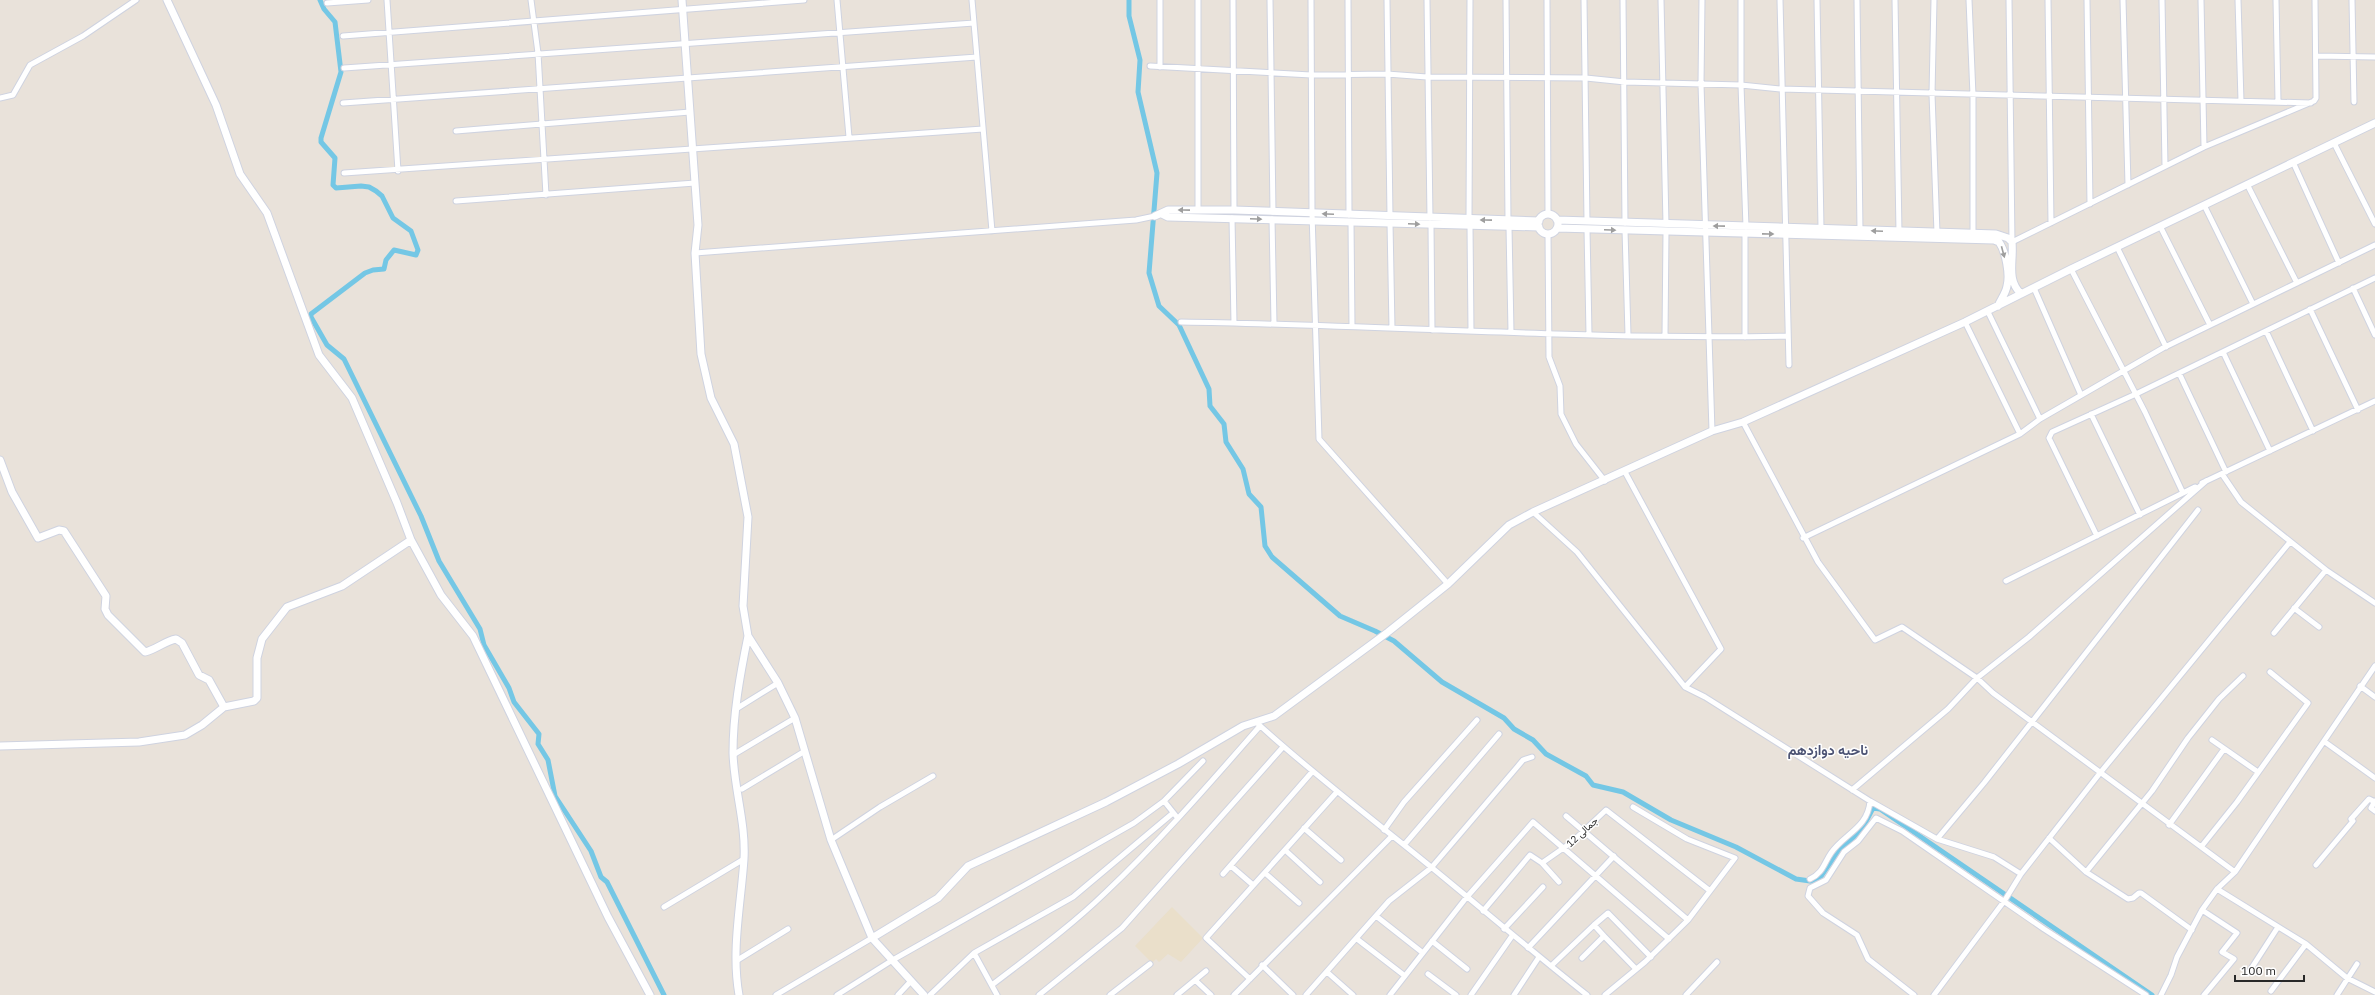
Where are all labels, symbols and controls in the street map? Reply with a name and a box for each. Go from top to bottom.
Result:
one-way arrow [1177,207,1190,213]
one-way arrow [1321,211,1334,217]
one-way arrow [1250,216,1263,222]
one-way arrow [1480,216,1492,223]
one-way arrow [1408,221,1421,227]
one-way arrow [1712,223,1725,229]
one-way arrow [1604,226,1616,233]
one-way arrow [1871,227,1883,234]
one-way arrow [1762,231,1774,238]
one-way arrow [2000,246,2006,258]
district label: ناحیه دوازدهم [1788,741,1868,759]
street label: جمالی 12 [1563,814,1601,850]
scale bar [2235,957,2304,983]
text: 100 m [2241,963,2276,978]

